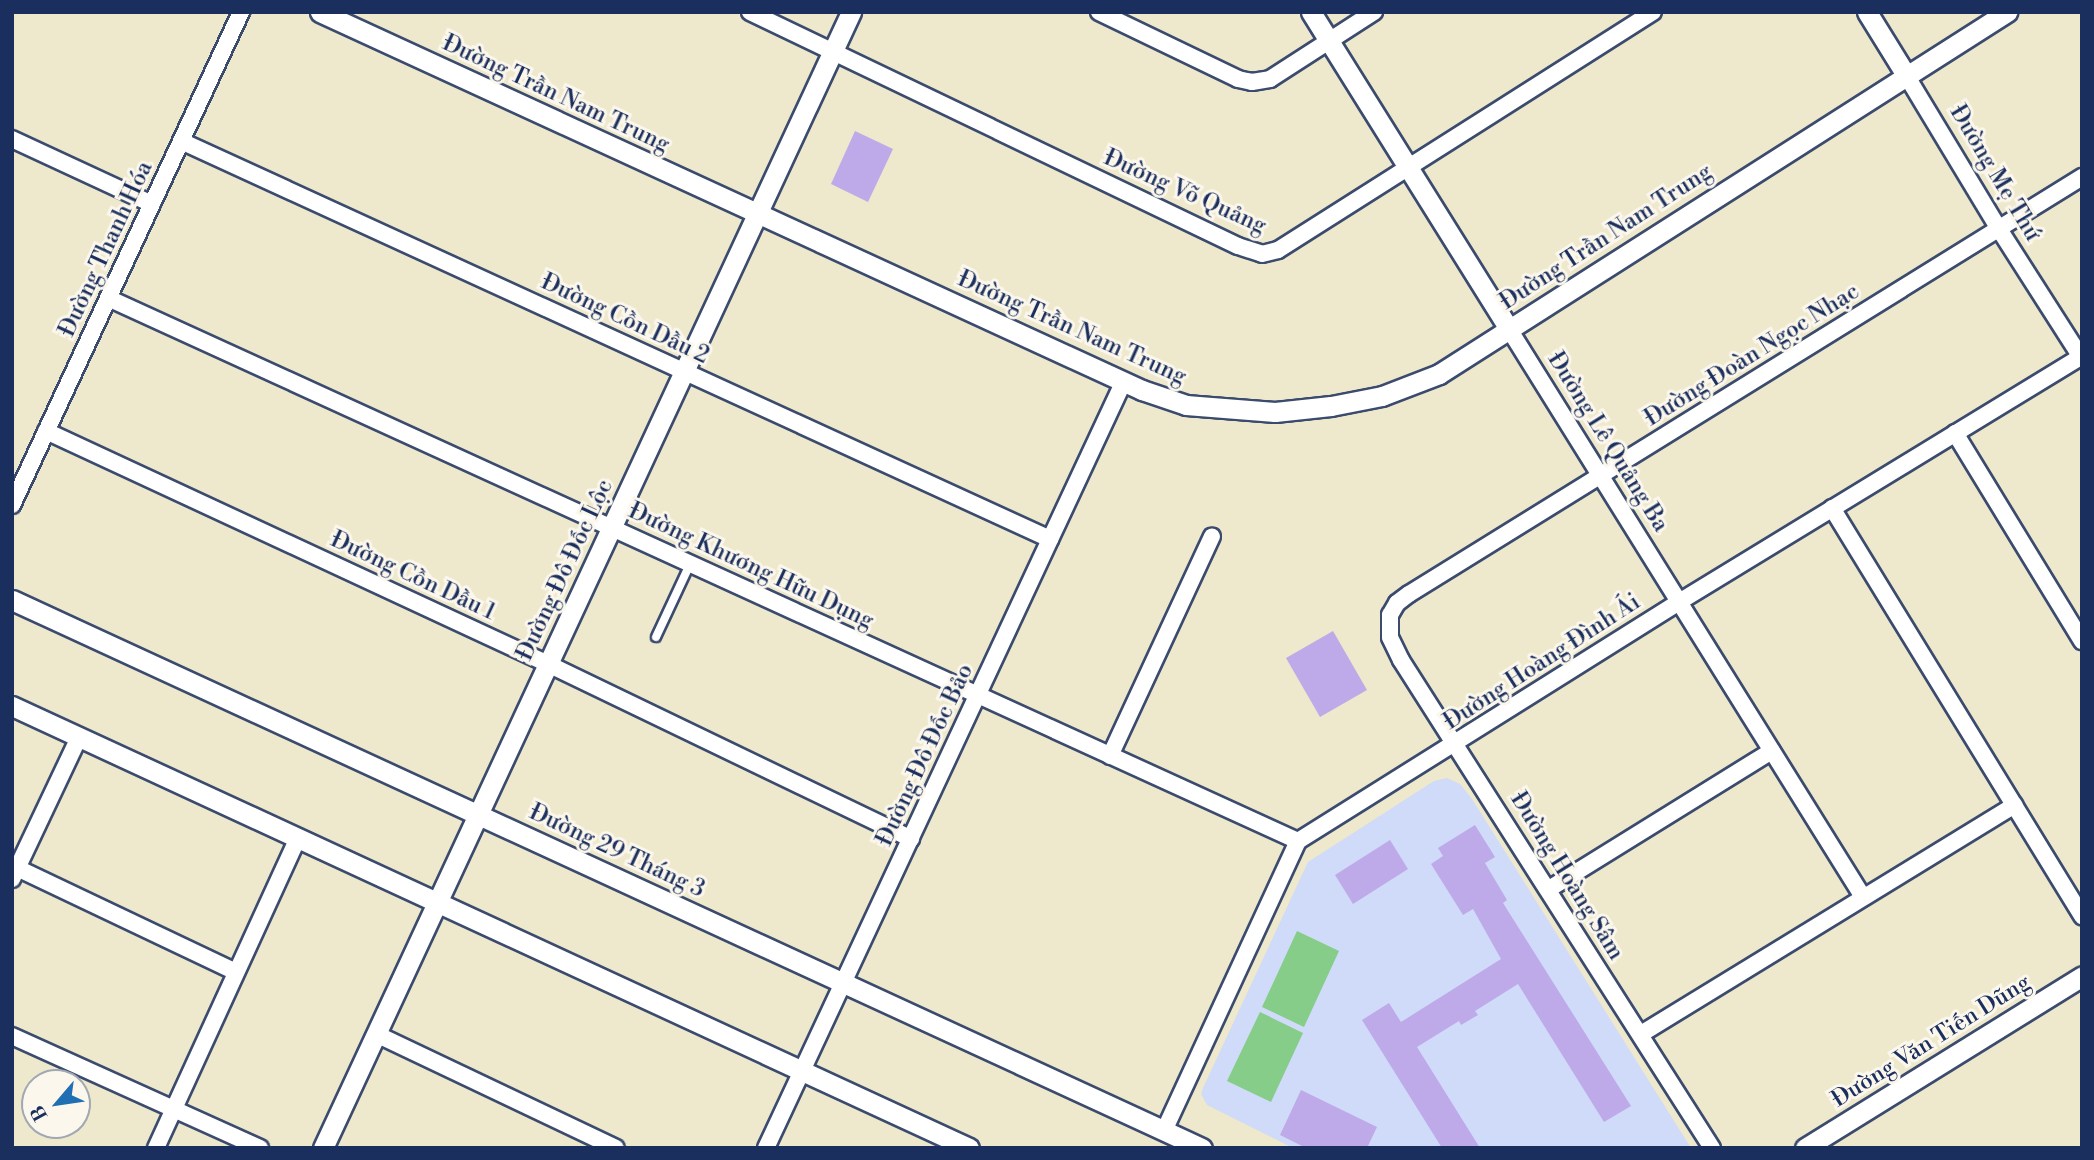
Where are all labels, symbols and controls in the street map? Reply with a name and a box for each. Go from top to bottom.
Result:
street label: Đường Trần Nam Trung [438,29,674,159]
street label: Đường Mẹ Thứ [1944,100,2046,246]
street label: Đường Võ Quảng [1100,144,1270,240]
street label: Đường Thanh Hóa [53,157,159,341]
street label: Đường Trần Nam Trung [1495,158,1717,316]
street label: Đường Trần Nam Trung [953,265,1191,391]
street label: Đường Cồn Dầu 2 [537,268,713,370]
street label: Đường Đoàn Ngọc Nhạc [1640,278,1864,432]
street label: Đường Lê Quảng Ba [1542,347,1674,537]
street label: Đường Đô Đốc Lộc [511,475,619,665]
street label: Đường Khương Hữu Dụng [624,497,878,635]
street label: Đường Cồn Dầu 1 [326,526,500,626]
street label: Đường Hoàng Đình Ái [1439,588,1645,736]
street label: Đường Đô Đốc Bảo [871,660,979,850]
street label: Đường Hoàng Sâm [1504,787,1630,965]
street label: Đường 29 Tháng 3 [525,798,709,904]
street label: Đường Văn Tiến Dũng [1827,969,2035,1113]
north arrow [21,1069,91,1139]
text: B [25,1101,53,1125]

